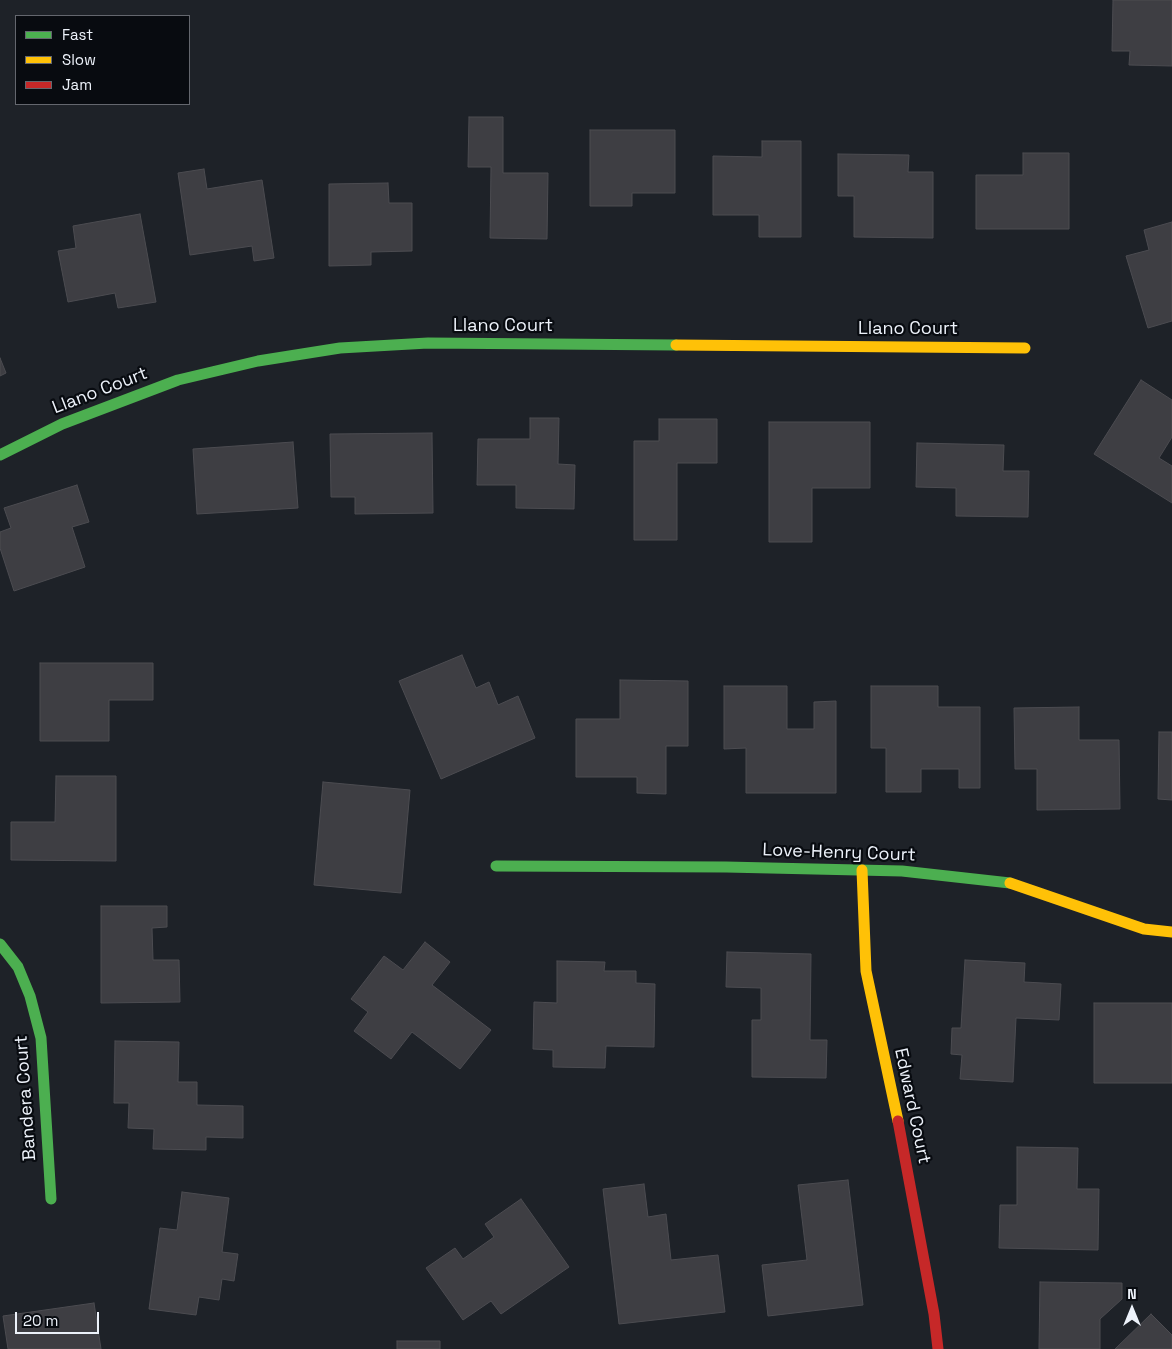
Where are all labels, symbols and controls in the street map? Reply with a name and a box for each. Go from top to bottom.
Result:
legend [15,15,190,105]
text: Fast [62,25,93,44]
text: Slow [62,50,96,69]
text: Jam [62,75,92,94]
street label: Llano Court [453,315,553,337]
street label: Llano Court [858,318,958,340]
street label: Llano Court [49,363,151,419]
street label: Love-Henry Court [762,840,916,866]
street label: Bandera Court [11,1035,41,1161]
street label: Edward Court [889,1046,935,1166]
north arrow [1107,1284,1157,1334]
text: N [1127,1285,1137,1303]
scale bar [18,1302,101,1334]
text: 20 m [23,1311,58,1330]

